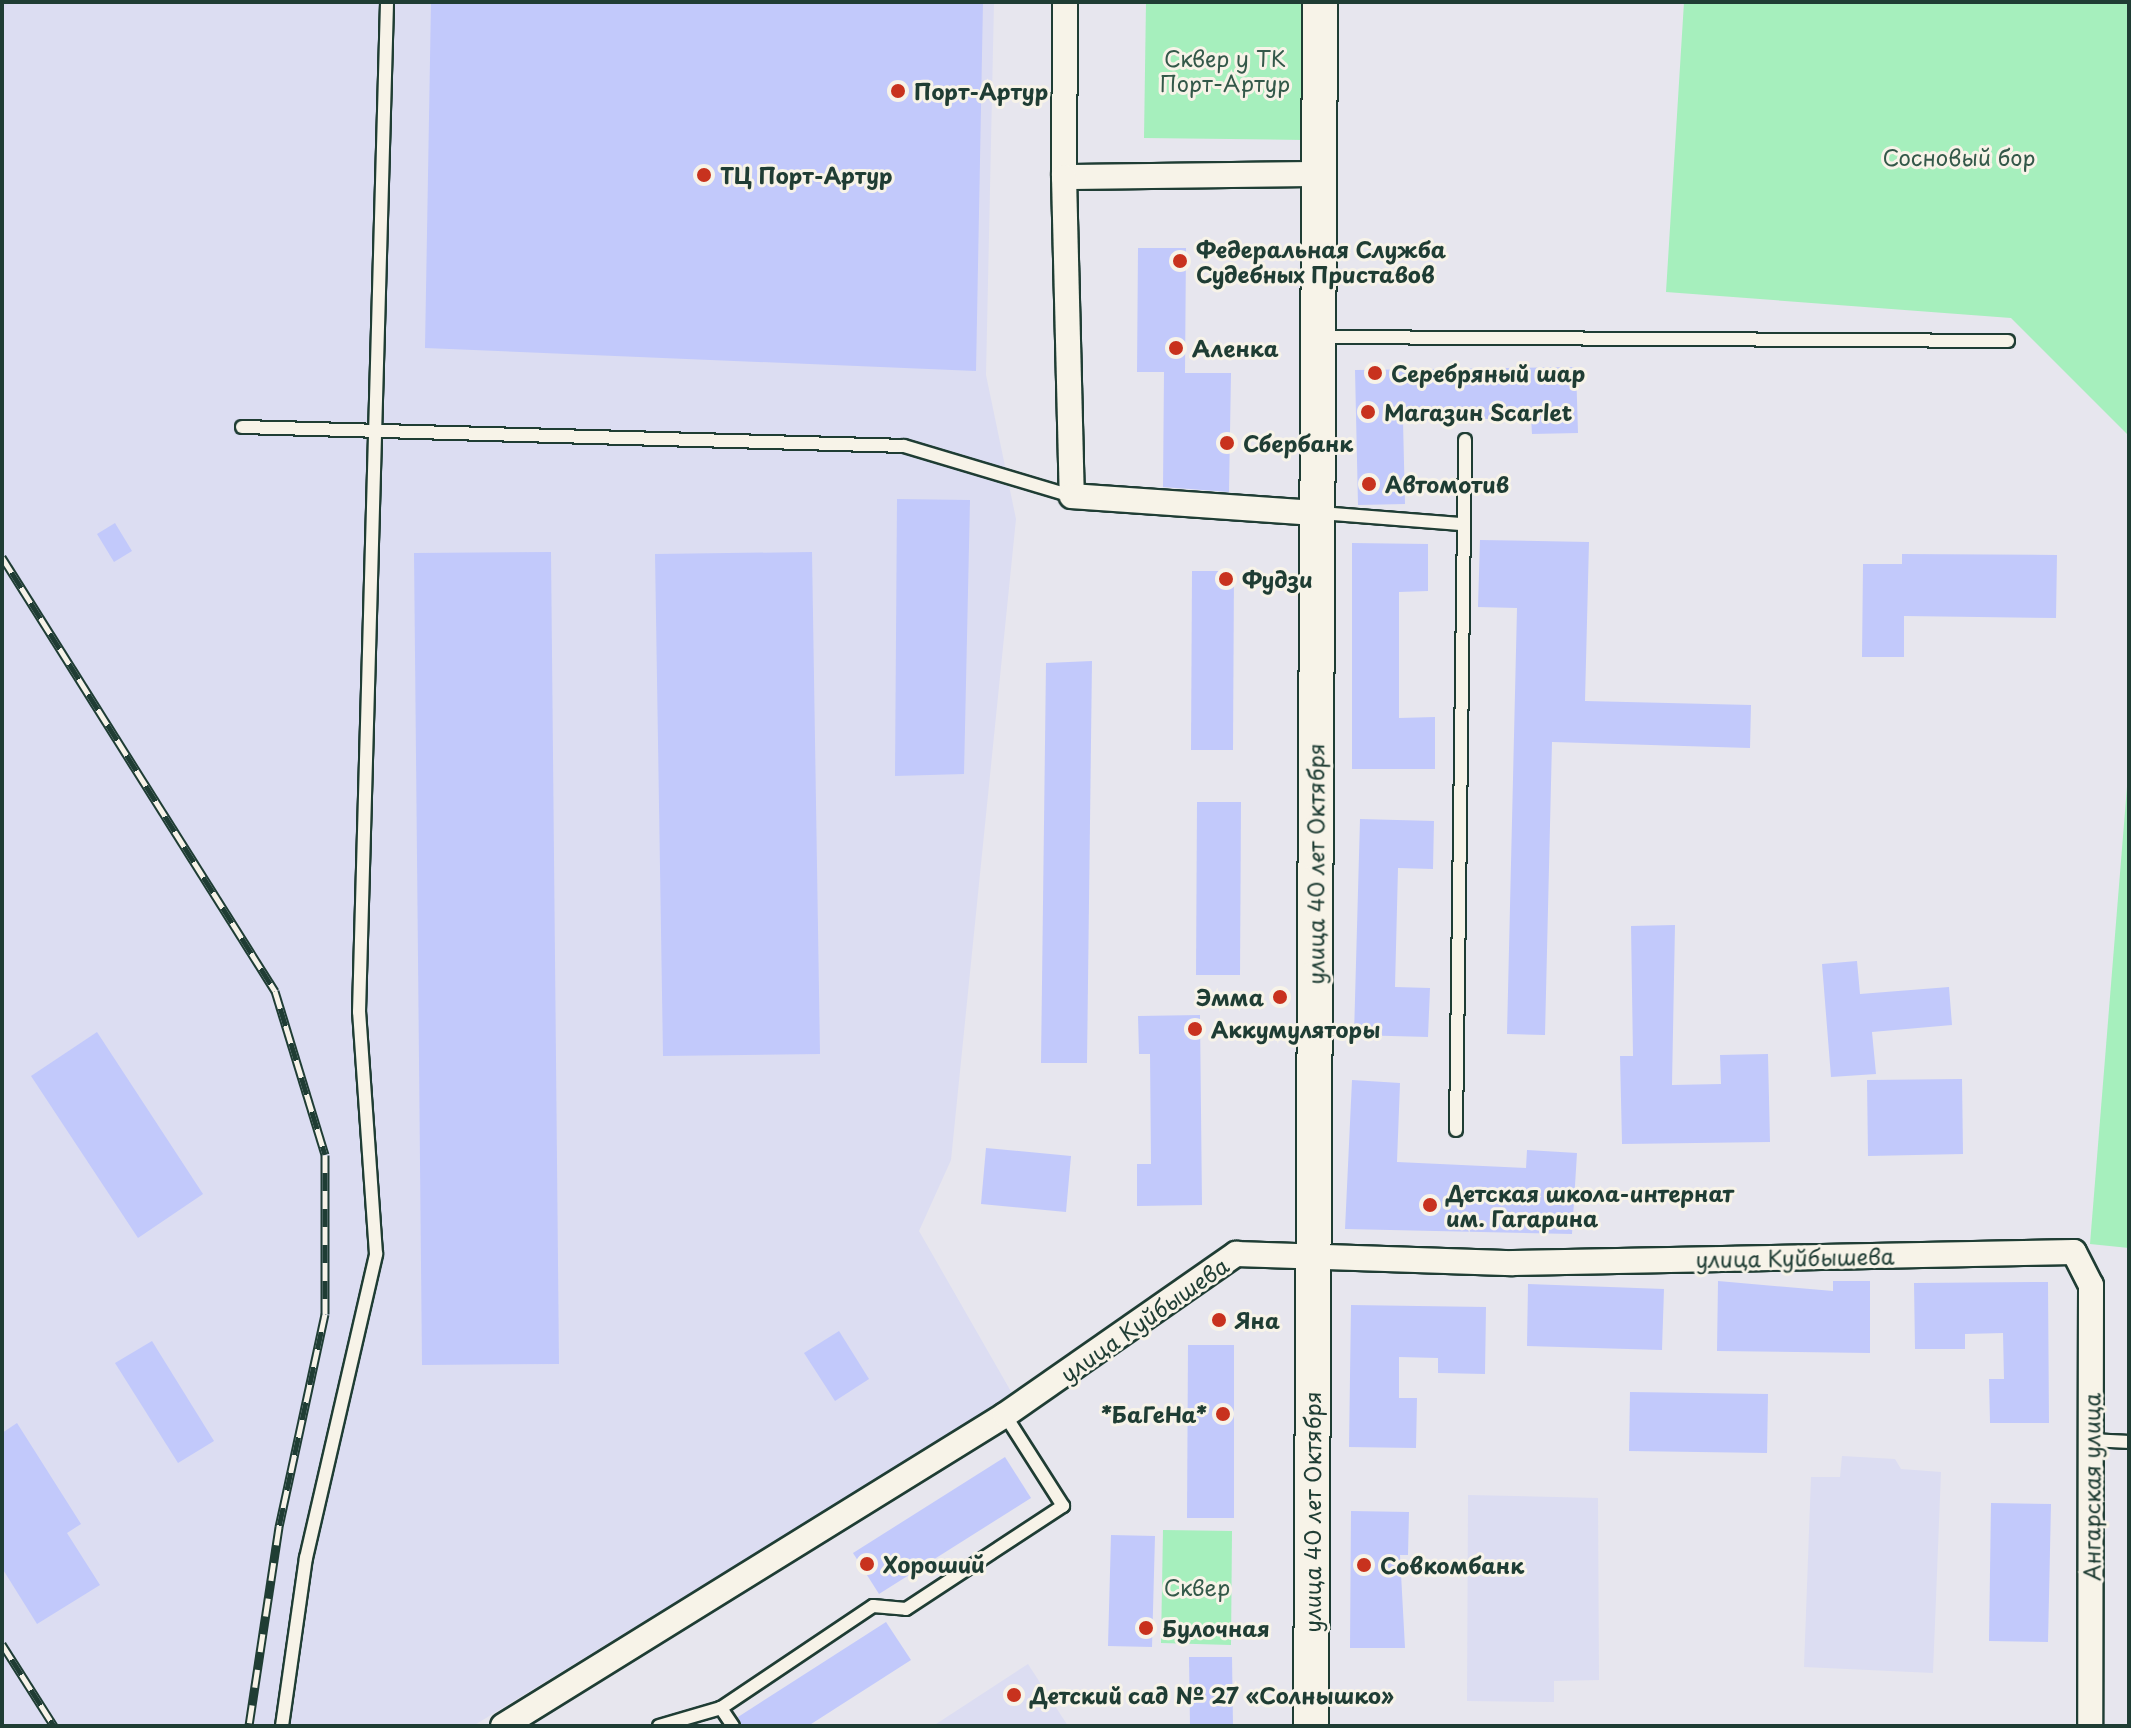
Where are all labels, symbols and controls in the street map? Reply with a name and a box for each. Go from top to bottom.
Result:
park label: Сквер у ТК Порт-Артур [1160,44,1290,96]
place label: Порт-Артур [914,78,1048,104]
marker: Порт-Артур [889,82,907,100]
park label: Сосновый бор [1883,144,2035,170]
place label: ТЦ Порт-Артур [720,162,895,188]
marker: ТЦ Порт-Артур [695,166,713,184]
place label: Федеральная Служба Судебных Приставов [1196,235,1446,286]
marker: Федеральная Служба Судебных Приставов [1171,252,1189,270]
place label: Аленка [1192,335,1279,361]
marker: Аленка [1167,339,1185,357]
place label: Серебряный шар [1391,360,1586,386]
marker: Серебряный шар [1366,364,1384,382]
place label: Магазин Scarlet [1384,399,1572,425]
marker: Магазин Scarlet [1359,403,1377,421]
place label: Сбербанк [1243,430,1353,456]
marker: Сбербанк [1218,434,1236,452]
place label: Автомотив [1385,471,1509,497]
marker: Автомотив [1360,475,1378,493]
place label: Фудзи [1242,566,1313,592]
marker: Фудзи [1217,570,1235,588]
street label: улица 40 лет Октября [1302,742,1328,986]
place label: Эмма [1196,984,1264,1010]
marker: Эмма [1271,988,1289,1006]
place label: Аккумуляторы [1211,1016,1380,1042]
marker: Аккумуляторы [1186,1020,1204,1038]
place label: Детская школа-интернат им. Гагарина [1446,1179,1734,1230]
marker: Детская школа-интернат им. Гагарина [1421,1196,1439,1214]
street label: улица Куйбышева [1695,1242,1895,1272]
street label: улица Куйбышева [1054,1251,1234,1387]
place label: Яна [1235,1307,1280,1333]
marker: Яна [1210,1311,1228,1329]
street label: улица 40 лет Октября [1299,1390,1325,1634]
street label: Ангарская улица [2078,1392,2104,1582]
place label: *БаГеНа* [1101,1401,1207,1427]
marker: *БаГеНа* [1214,1405,1232,1423]
place label: Хороший [883,1551,985,1577]
place label: Совкомбанк [1380,1552,1524,1578]
marker: Хороший [858,1555,876,1573]
marker: Совкомбанк [1355,1556,1373,1574]
park label: Сквер [1164,1574,1230,1600]
place label: Булочная [1162,1615,1270,1641]
marker: Булочная [1137,1619,1155,1637]
place label: Детский сад № 27 «Солнышко» [1030,1682,1395,1708]
marker: Детский сад № 27 «Солнышко» [1005,1686,1023,1704]

